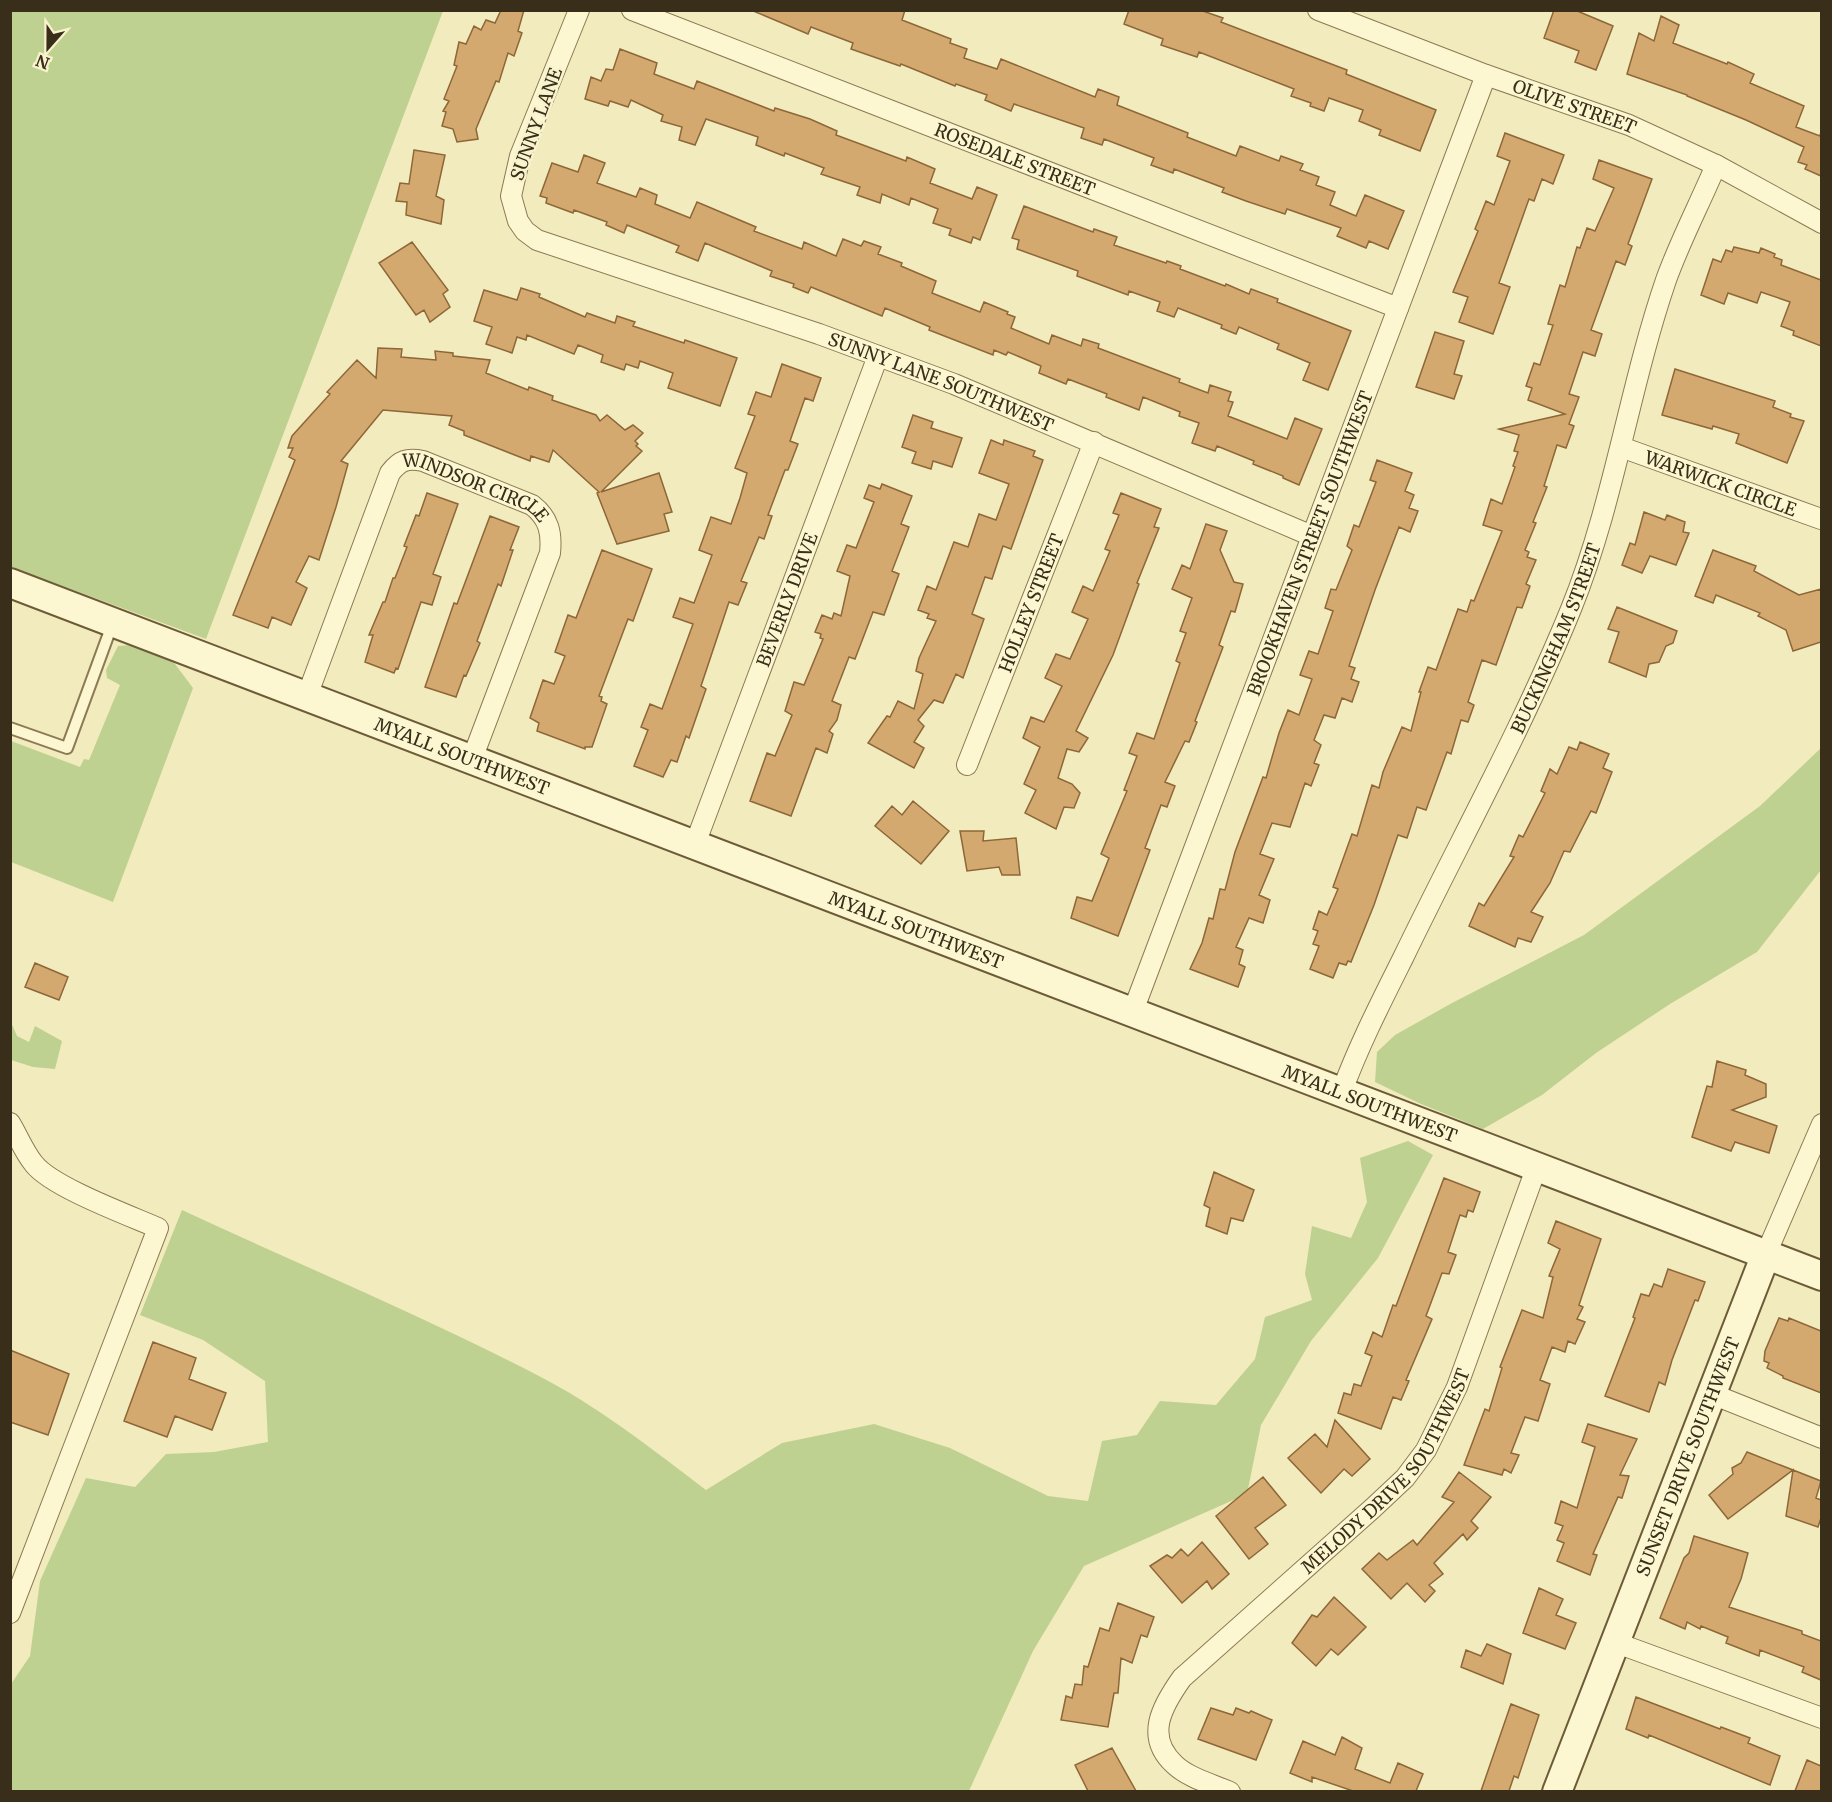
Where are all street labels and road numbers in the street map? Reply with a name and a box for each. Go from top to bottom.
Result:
street label: SUNNY LANE [505,64,567,184]
street label: OLIVE STREET [1510,74,1641,139]
street label: ROSEDALE STREET [931,117,1099,201]
street label: SUNNY LANE SOUTHWEST [825,327,1058,437]
street label: BROOKHAVEN STREET SOUTHWEST [1241,387,1378,699]
street label: WARWICK CIRCLE [1641,445,1800,521]
street label: WINDSOR CIRCLE [401,448,555,527]
street label: BEVERLY DRIVE [751,529,822,670]
street label: HOLLEY STREET [993,530,1068,676]
street label: BUCKINGHAM STREET [1505,540,1605,737]
street label: MYALL SOUTHWEST [371,712,553,800]
street label: MYALL SOUTHWEST [825,886,1007,974]
street label: MYALL SOUTHWEST [1279,1059,1461,1147]
street label: SUNSET DRIVE SOUTHWEST [1631,1333,1744,1579]
street label: MELODY DRIVE SOUTHWEST [1296,1365,1474,1578]

